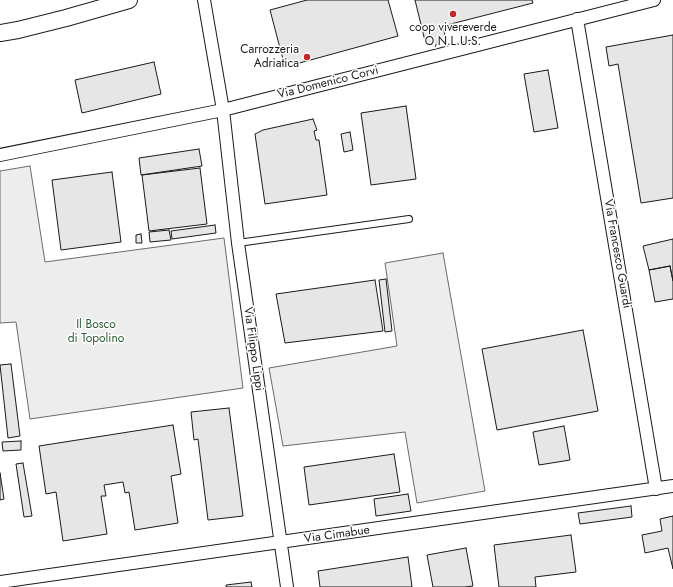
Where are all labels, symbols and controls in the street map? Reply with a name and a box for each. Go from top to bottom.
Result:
marker: coop vivereverde O,N.L.U.S. [448,9,458,19]
place label: coop vivereverde O,N.L.U.S. [409,21,497,49]
place label: Carrozzeria Adriatica [240,43,299,71]
marker: Carrozzeria Adriatica [302,52,312,62]
street label: Via Domenico Corvi [276,63,380,103]
street label: Via Francesco Guardi [600,198,634,310]
street label: Via Filippo Lippi [240,306,266,392]
park label: Il Bosco di Topolino [68,318,124,346]
street label: Via Cimabue [303,523,371,547]

